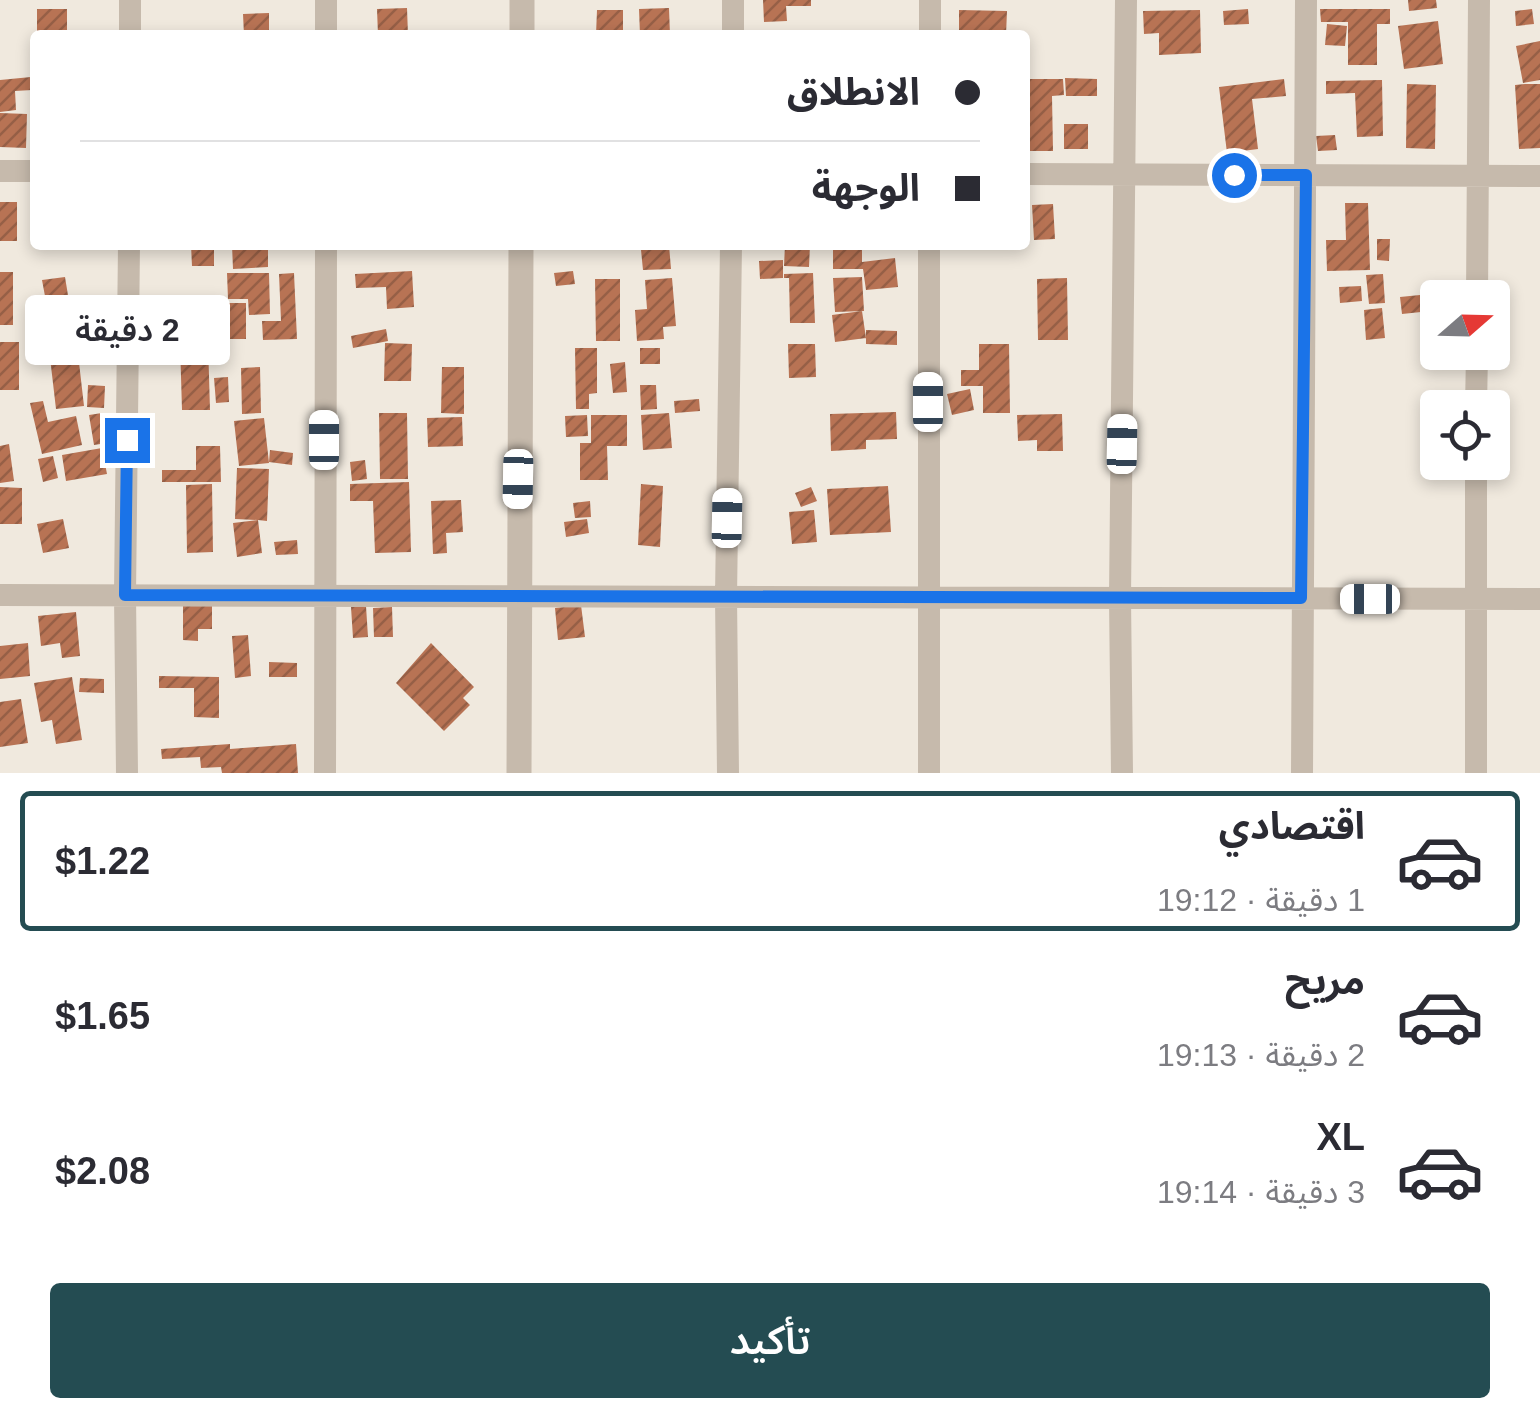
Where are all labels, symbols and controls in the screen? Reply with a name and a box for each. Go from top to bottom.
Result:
text: الانطلاق [787,71,920,113]
route start [1212,153,1257,198]
text: الوجهة [812,167,920,209]
north arrow [1420,280,1510,370]
map controls [1420,280,1510,480]
callout: 2 دقيقة [24,295,230,365]
text: 2 دقيقة [75,312,180,348]
car [913,372,943,432]
button: locate [1420,390,1510,480]
car [309,410,339,470]
car [1106,414,1138,474]
route end [105,418,150,463]
car [502,449,534,509]
car [711,488,743,548]
car [1340,584,1400,614]
text: اقتصادي [1219,805,1365,847]
icon: car [1395,816,1485,906]
text: $1.22 [55,840,150,882]
text: 1 دقيقة · 19:12 [1157,882,1365,918]
text: مريح [1285,960,1365,1002]
icon: car [1395,971,1485,1061]
text: $1.65 [55,995,150,1037]
text: 2 دقيقة · 19:13 [1157,1037,1365,1073]
text: XL [1316,1116,1365,1158]
icon: car [1395,1126,1485,1216]
text: $2.08 [55,1150,150,1192]
text: 3 دقيقة · 19:14 [1157,1174,1365,1210]
button: تأكيد [50,1283,1490,1398]

